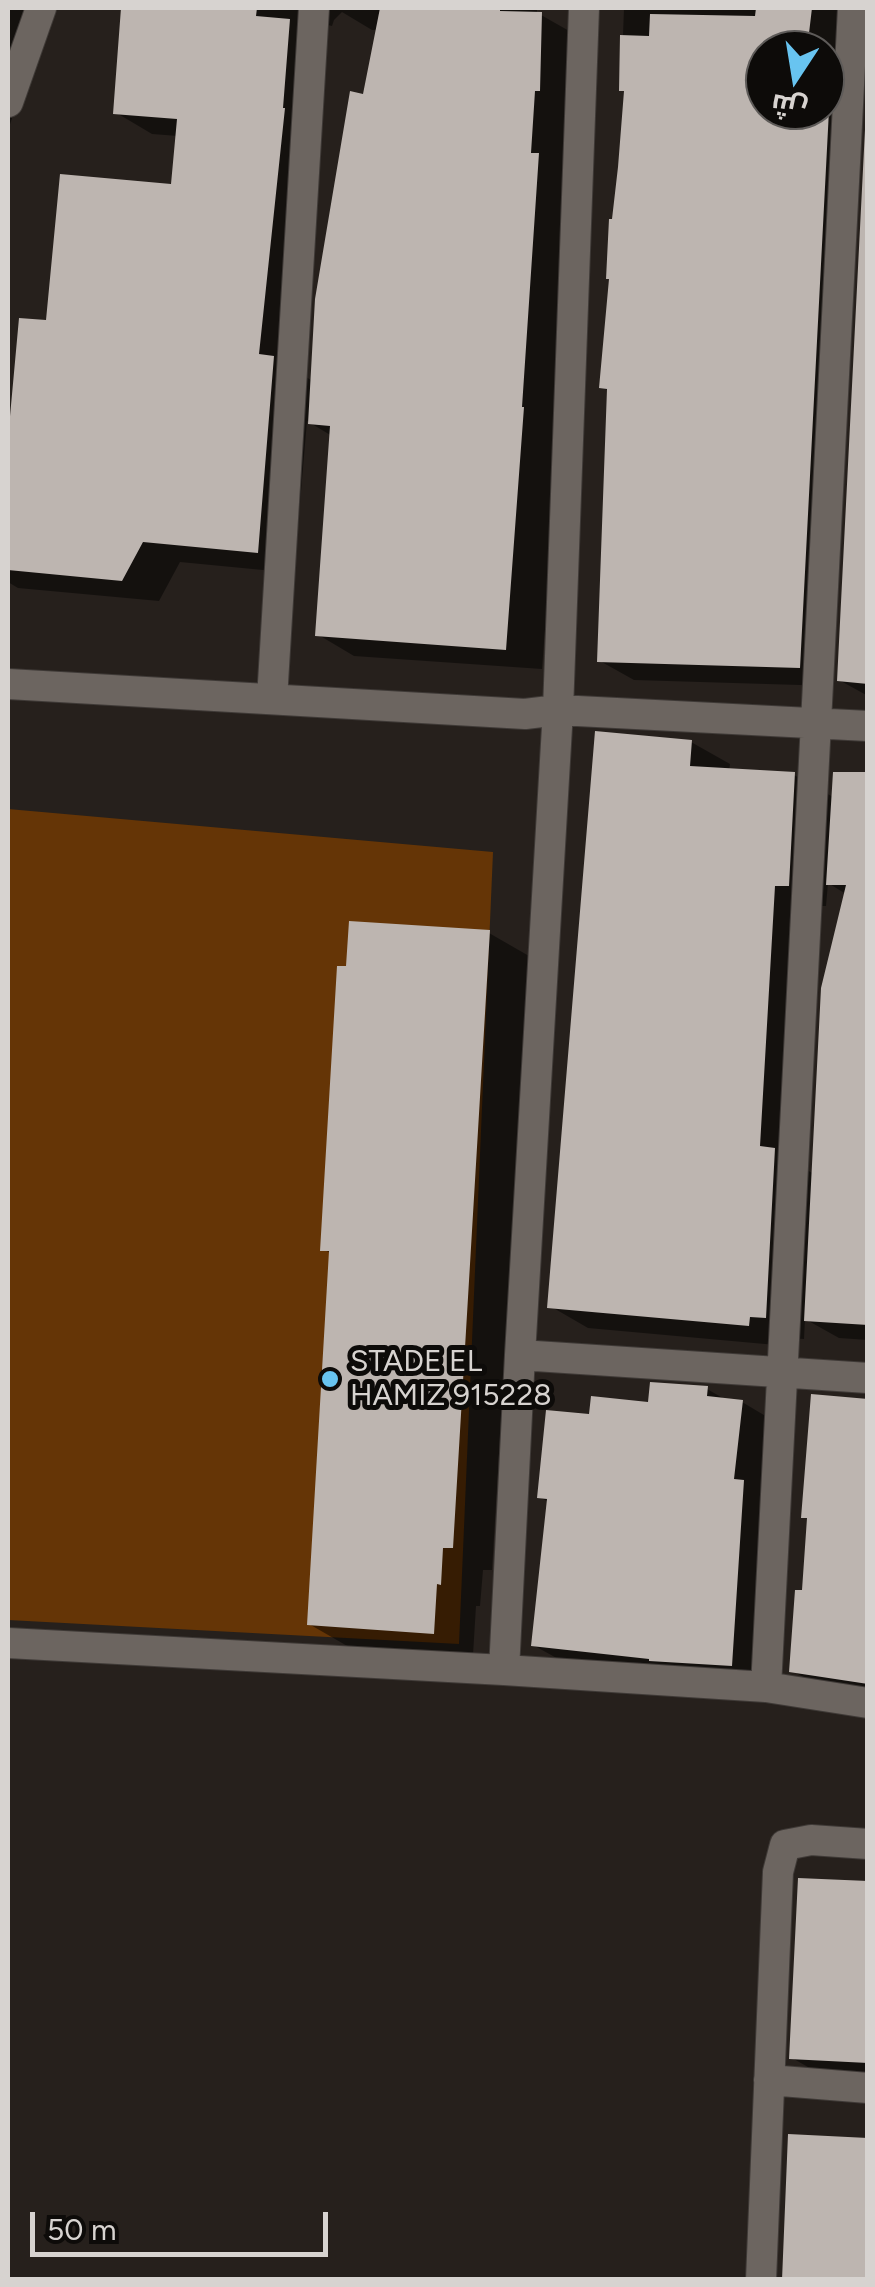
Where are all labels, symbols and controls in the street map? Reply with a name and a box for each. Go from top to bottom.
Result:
north arrow [745,30,845,130]
text: ش [768,87,810,128]
place label: STADE EL HAMIZ 915228 [350,1344,552,1414]
marker: STADE EL HAMIZ 915228 [319,1368,341,1390]
scale bar [35,2192,332,2254]
text: 50 m [47,2211,116,2248]

